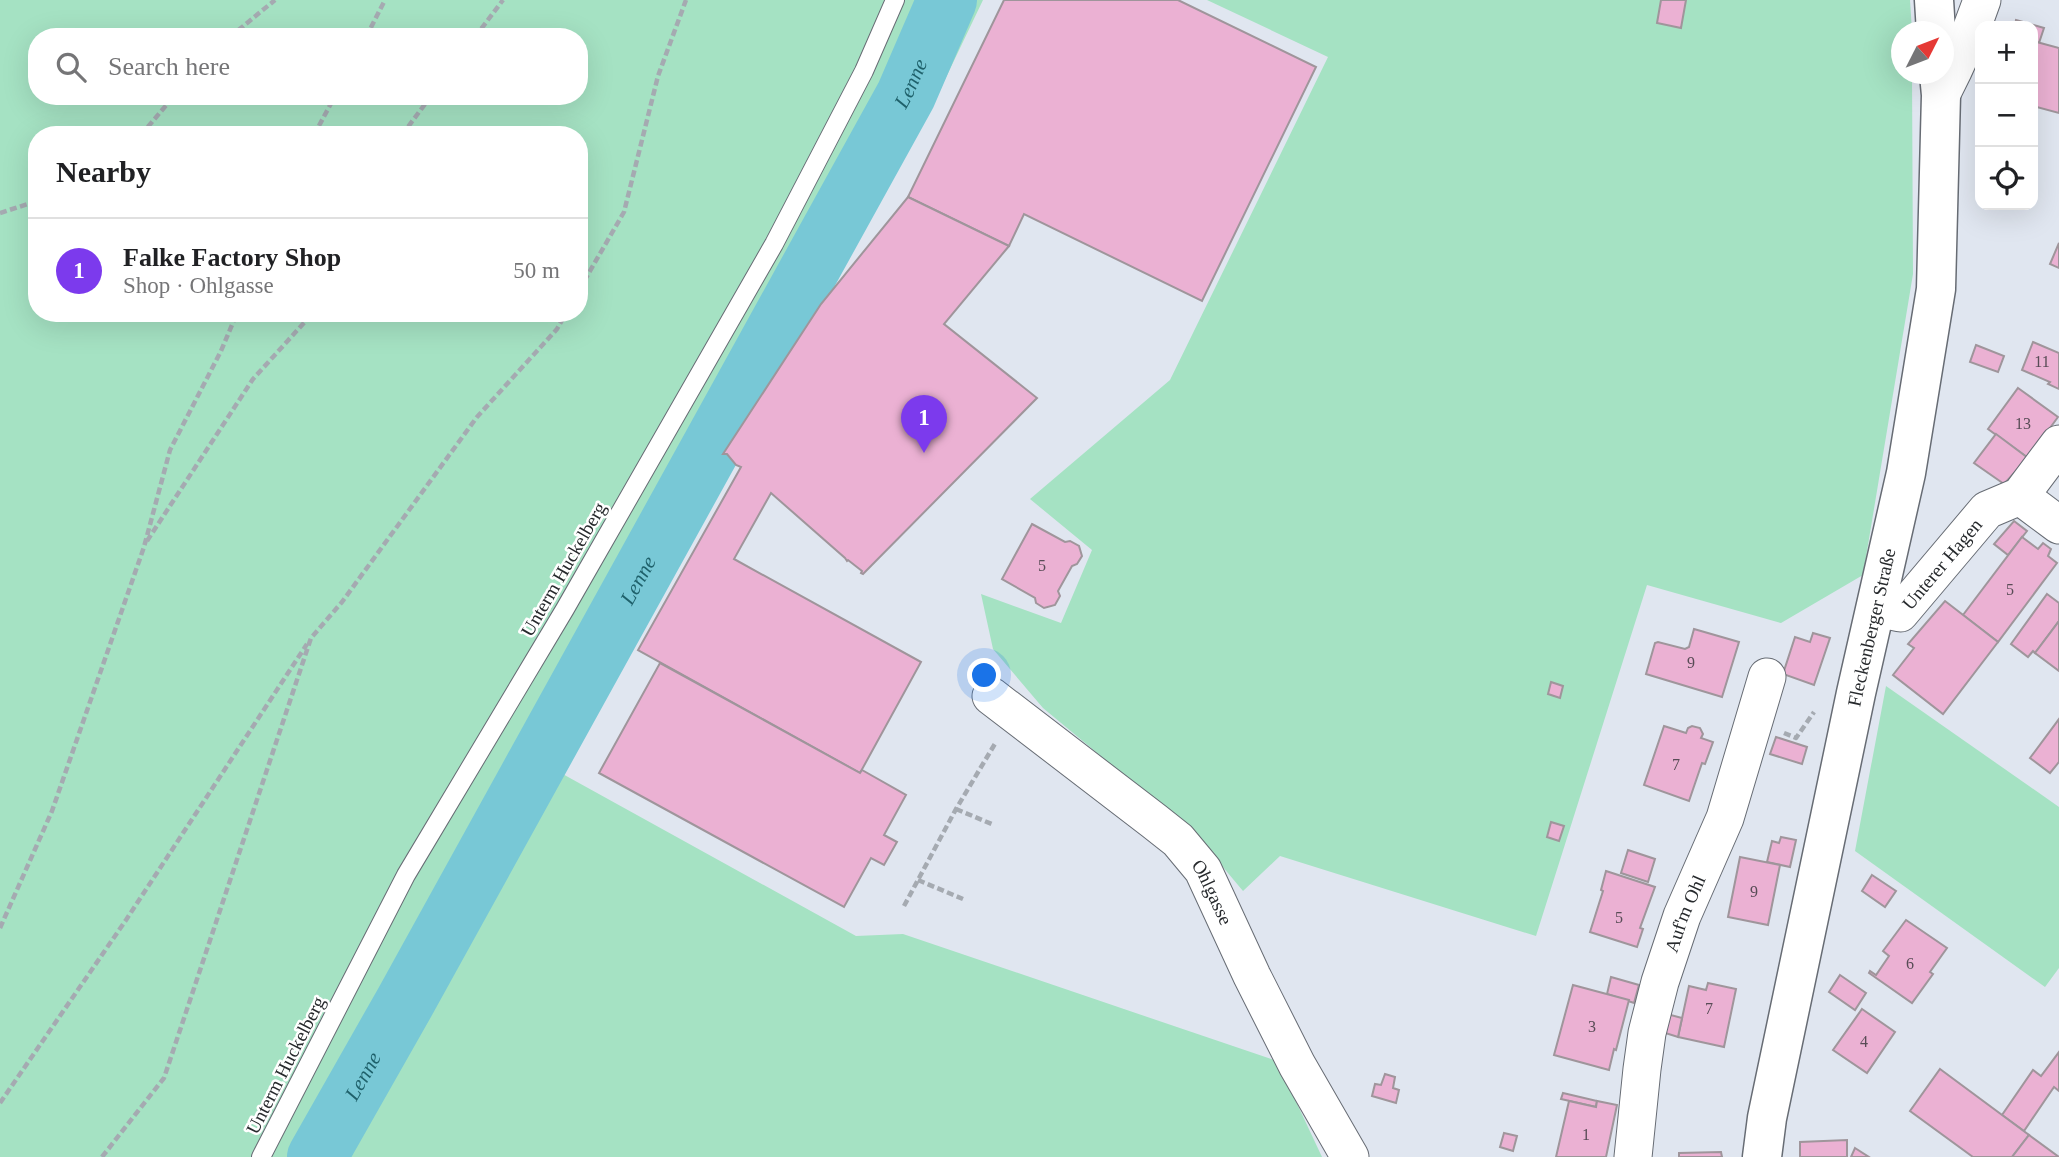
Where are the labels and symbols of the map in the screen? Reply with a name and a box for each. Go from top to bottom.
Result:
north arrow [1891,21,1954,84]
water label: Lenne [889,55,932,113]
house number: 11 [2034,353,2050,370]
pin: 1 [901,395,947,453]
house number: 13 [2015,415,2031,432]
street label: Unterm Huckelberg [517,498,611,640]
street label: Unterer Hagen [1898,514,1987,614]
street label: Fleckenberger Straße [1843,546,1900,708]
water label: Lenne [615,552,661,609]
house number: 5 [1038,557,1046,574]
house number: 5 [2006,581,2014,598]
house number: 9 [1687,654,1695,671]
your location [967,658,1001,692]
house number: 7 [1672,756,1680,773]
street label: Ohlgasse [1188,855,1237,928]
street label: Auf'm Ohl [1661,872,1710,955]
house number: 9 [1750,883,1758,900]
house number: 5 [1615,909,1623,926]
house number: 6 [1906,955,1914,972]
street label: Unterm Huckelberg [242,993,329,1137]
house number: 7 [1705,1000,1713,1017]
house number: 3 [1588,1018,1596,1035]
house number: 4 [1860,1033,1868,1050]
water label: Lenne [339,1048,386,1105]
house number: 1 [1582,1126,1590,1143]

